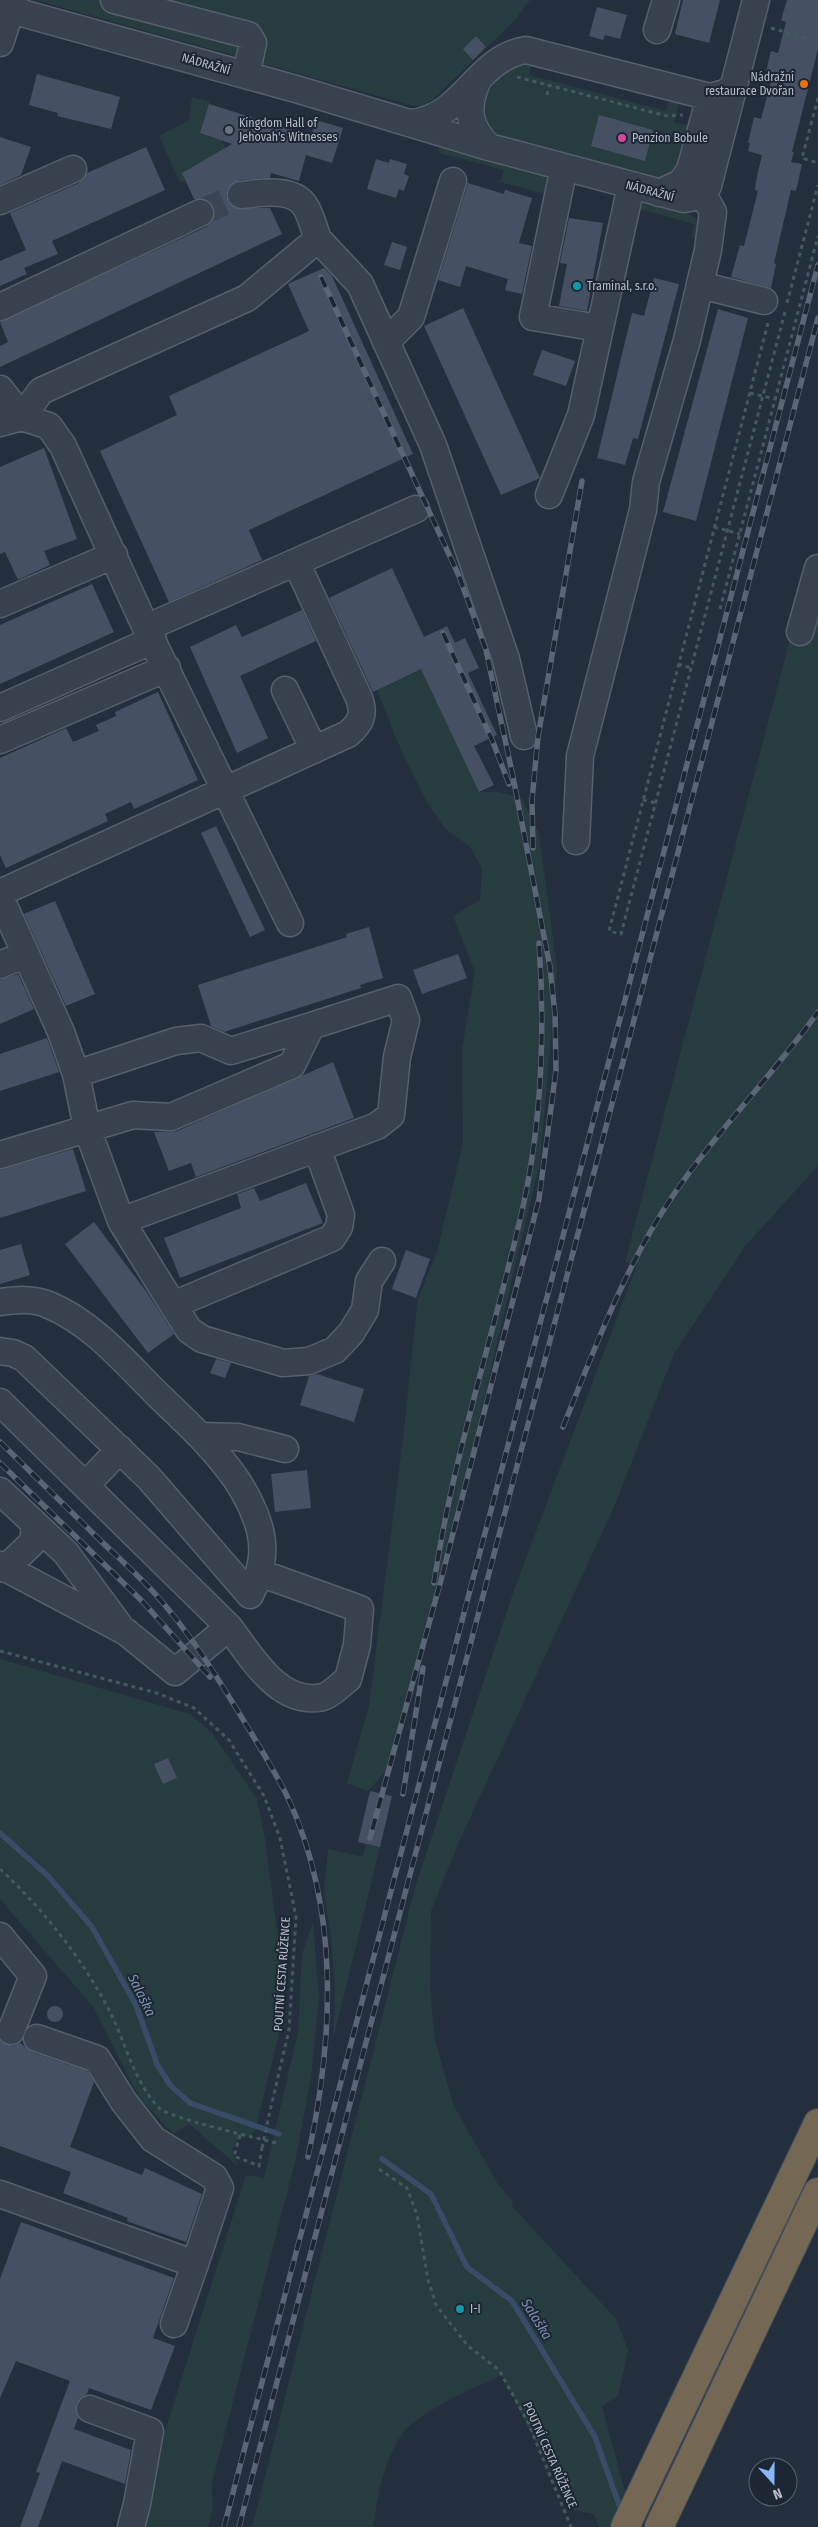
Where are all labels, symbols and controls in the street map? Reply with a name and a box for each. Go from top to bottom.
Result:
street label: NÁDRAŽNÍ [180,49,232,78]
place label: Nádražní restaurace Dvořan [705,70,794,98]
marker: Nádražní restaurace Dvořan [798,78,810,90]
place label: Kingdom Hall of Jehovah's Witnesses [239,116,338,144]
marker: Kingdom Hall of Jehovah's Witnesses [223,124,235,136]
place label: Penzion Bobule [632,131,708,145]
marker: Penzion Bobule [616,132,628,144]
street label: NÁDRAŽNÍ [624,177,676,204]
place label: Traminal, s.r.o. [587,279,657,293]
marker: Traminal, s.r.o. [571,280,583,292]
street label: POUTNÍ CESTA RŮŽENCE [269,1916,293,2032]
water label: Salaška [124,1970,159,2019]
water label: Salaška [517,2295,556,2343]
place label: I-I [470,2302,481,2316]
marker: I-I [454,2303,466,2315]
street label: POUTNÍ CESTA RŮŽENCE [520,2399,582,2511]
north arrow [748,2457,798,2507]
text: N [771,2484,784,2503]

